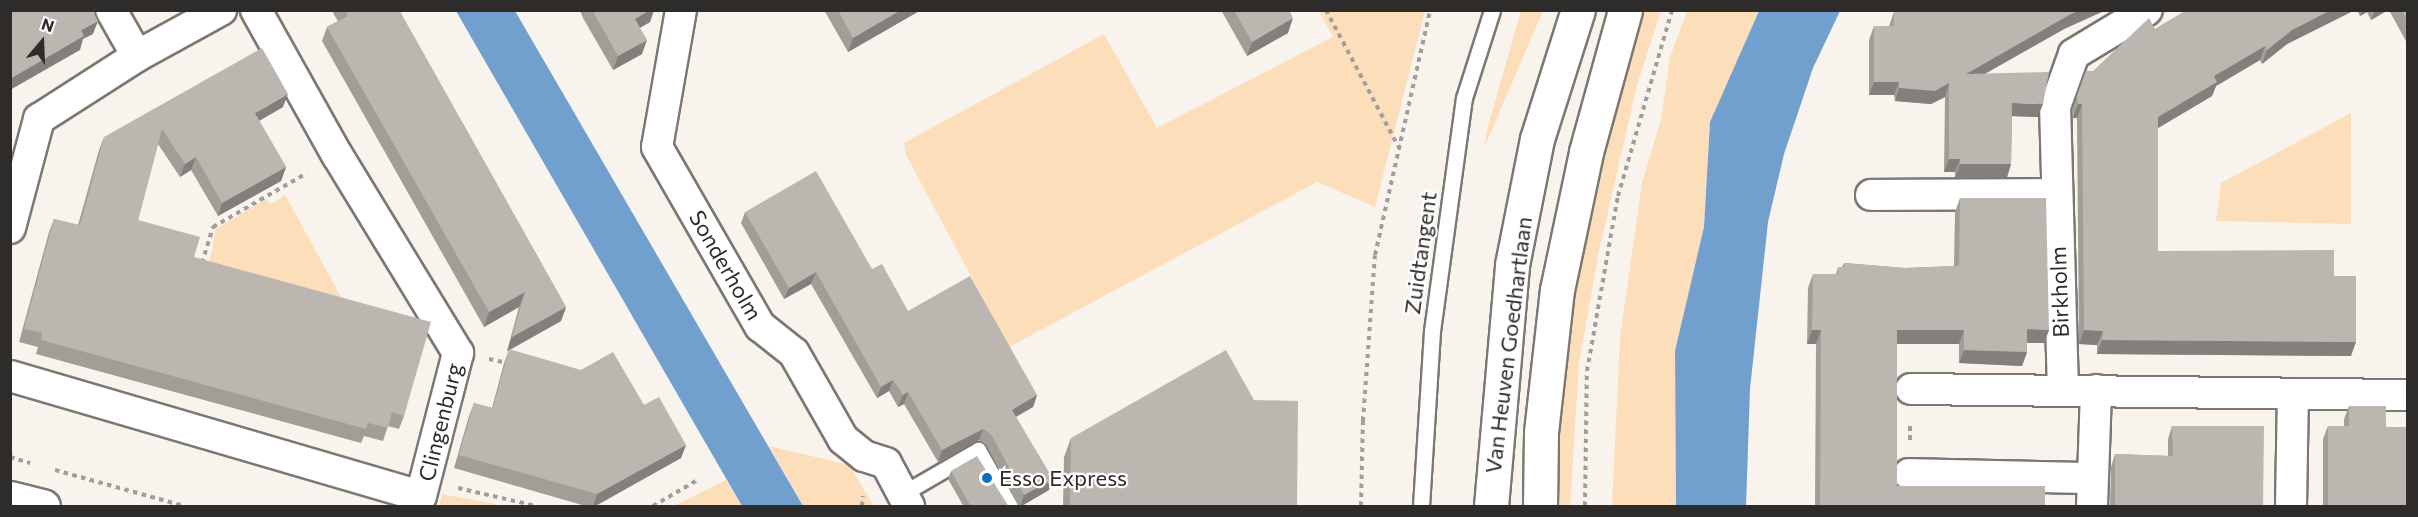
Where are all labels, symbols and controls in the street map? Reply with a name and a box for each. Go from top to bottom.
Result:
north arrow [12,12,72,72]
text: N [39,14,57,35]
street label: Zuidtangent [1398,190,1442,316]
street label: Sonderholm [684,205,768,325]
street label: Van Heuven Goedhartlaan [1479,215,1537,475]
street label: Birkholm [2044,246,2074,338]
street label: Clingenburg [413,360,467,484]
place label: Esso Express [999,465,1127,491]
marker: Esso Express [980,471,994,485]

